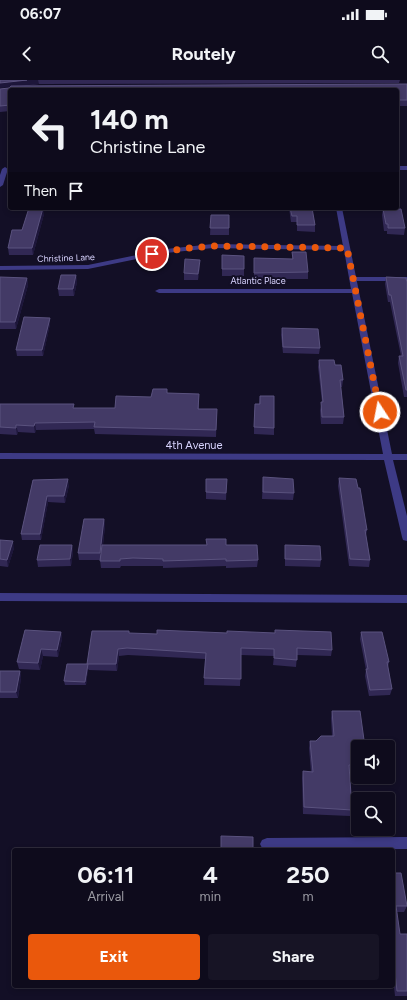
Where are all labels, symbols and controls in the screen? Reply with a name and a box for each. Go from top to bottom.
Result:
text: 06:07 [20,5,61,23]
icon: back [16,43,38,65]
text: Routely [171,43,236,65]
icon: search [369,43,391,65]
text: 140 m [90,102,169,136]
icon: left [24,104,76,156]
text: Christine Lane [90,136,205,158]
icon: arrive [65,180,87,202]
text: Then [24,182,57,200]
pin [135,237,169,271]
icon: arrive [141,243,163,265]
street label: Christine Lane [37,251,95,264]
street label: Atlantic Place [230,275,286,286]
position arrow [359,391,401,433]
street label: 4th Avenue [165,439,223,452]
map controls [351,740,395,836]
button: sound [351,740,395,784]
button: search [351,792,395,836]
text: 06:11 [77,860,134,889]
text: 4 [203,860,218,889]
text: 250 [286,860,330,889]
text: Arrival [87,889,124,904]
text: min [200,889,221,904]
text: m [302,889,313,904]
button: Exit [28,934,200,980]
button: Share [208,934,379,980]

